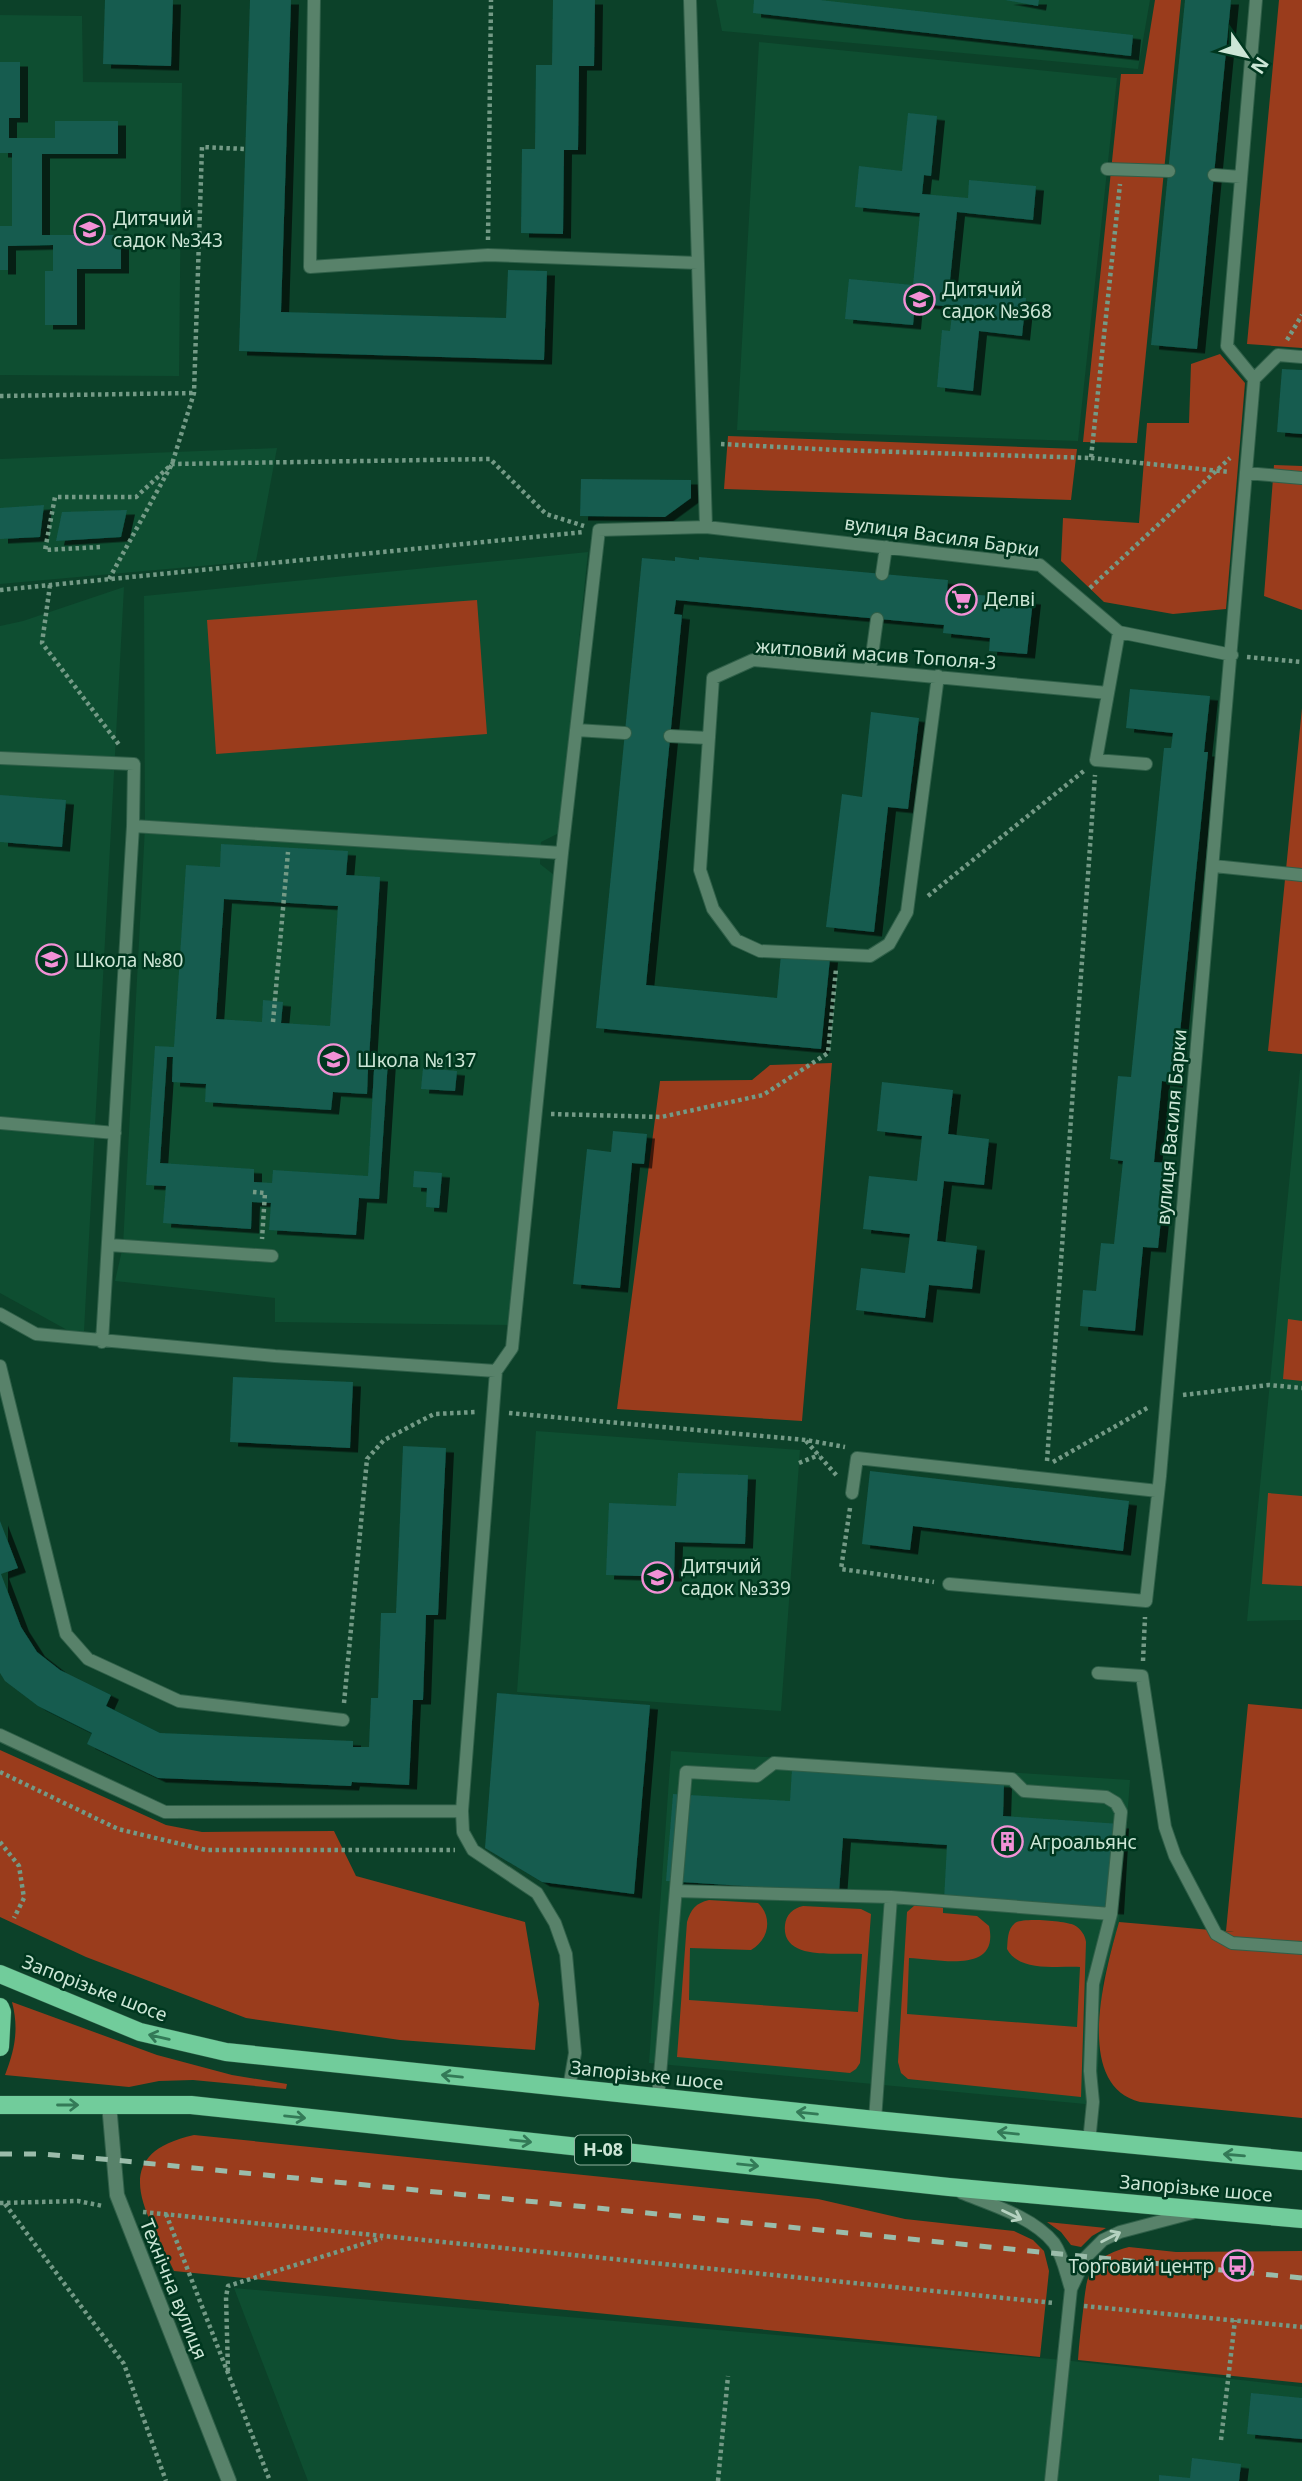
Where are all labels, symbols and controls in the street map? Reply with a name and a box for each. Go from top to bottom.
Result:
north arrow [1211,21,1281,91]
text: N [1245,52,1275,79]
place label: Дитячий садок №343 [113,205,223,253]
school or university icon: Дитячий садок №343 [73,212,107,246]
place label: Дитячий садок №368 [942,276,1052,324]
school or university icon: Дитячий садок №368 [902,283,936,317]
street label: вулиця Василя Барки [843,509,1041,563]
supermarket icon: Делві [944,582,978,616]
place label: Делві [984,586,1035,612]
street label: житловий масив Тополя-3 [755,633,997,675]
school or university icon: Школа №80 [35,943,69,977]
place label: Школа №80 [75,947,183,973]
street label: вулиця Василя Барки [1149,1028,1193,1226]
school or university icon: Школа №137 [317,1043,351,1077]
place label: Школа №137 [357,1047,476,1073]
place label: Дитячий садок №339 [681,1553,791,1601]
school or university icon: Дитячий садок №339 [641,1560,675,1594]
building icon: Агроальянс [990,1825,1024,1859]
place label: Агроальянс [1030,1829,1137,1855]
street label: Запорізьке шосе [19,1948,171,2028]
one-way arrow [148,2029,171,2043]
street label: Запорізьке шосе [569,2054,725,2096]
one-way arrow [441,2069,464,2082]
one-way arrow [56,2098,79,2112]
one-way arrow [797,2106,819,2119]
one-way arrow [283,2110,306,2123]
one-way arrow [997,2127,1019,2140]
one-way arrow [510,2135,532,2148]
road number: Н-08 [575,2136,631,2164]
one-way arrow [1223,2148,1246,2161]
one-way arrow [736,2159,758,2172]
street label: Запорізьке шосе [1118,2168,1274,2208]
one-way arrow [1001,2208,1022,2222]
street label: Технічна вулиця [134,2215,214,2363]
one-way arrow [1100,2230,1121,2244]
bus stop icon: Торговий центр [1220,2249,1254,2283]
place label: Торговий центр [1069,2253,1214,2279]

